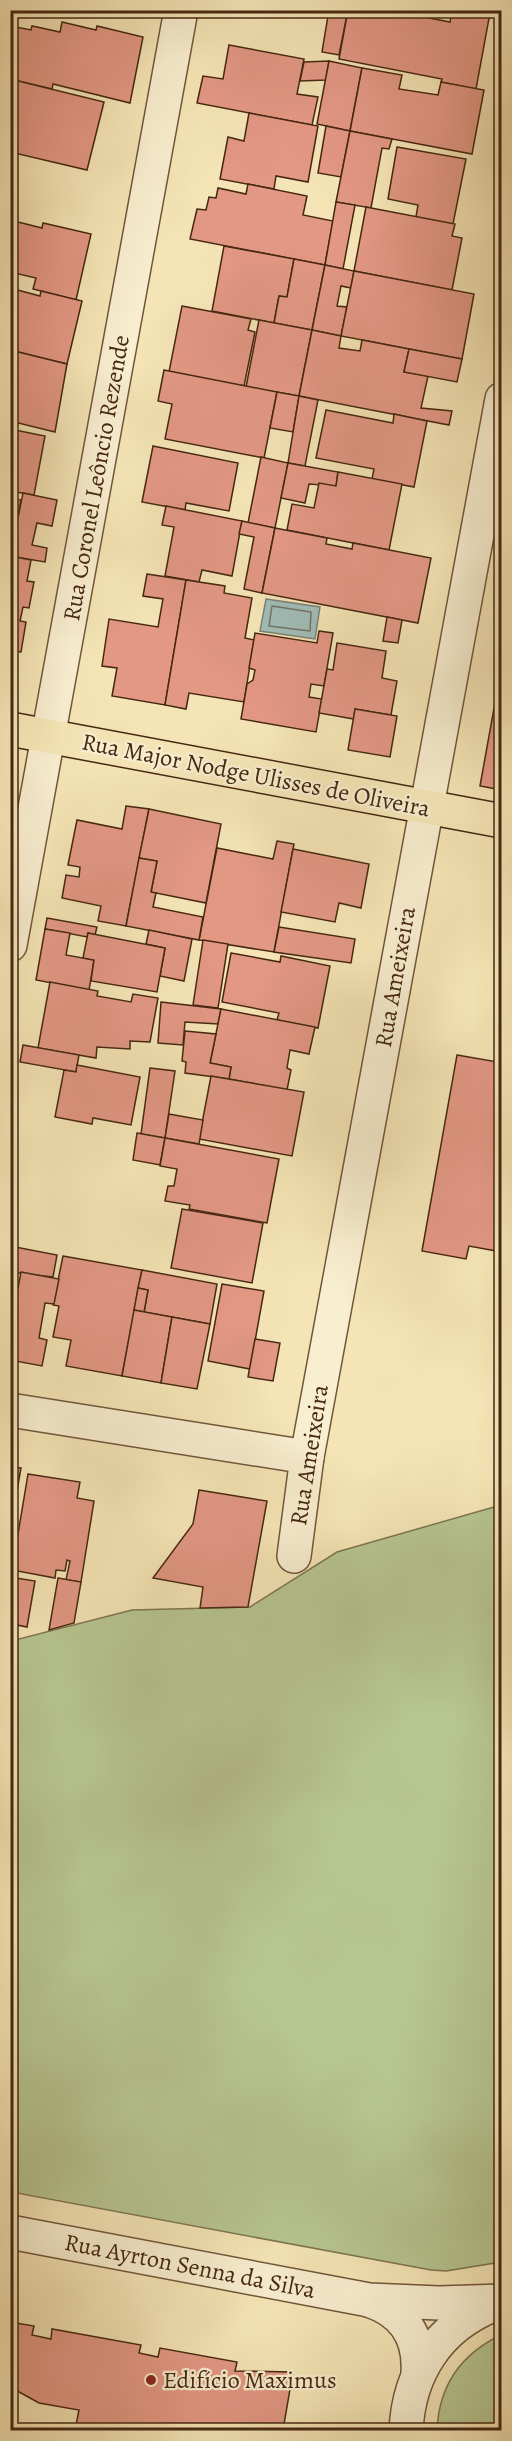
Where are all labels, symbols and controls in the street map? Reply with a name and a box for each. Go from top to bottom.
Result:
street label: Rua Coronel Leôncio Rezende [55,333,137,623]
street label: Rua Major Nodge Ulisses de Oliveira [79,726,434,825]
street label: Rua Ameixeira [367,903,423,1050]
street label: Rua Ameixeira [282,1381,336,1528]
street label: Rua Ayrton Senna da Silva [62,2226,319,2306]
place label: Edifício Maximus [163,2364,337,2396]
marker: Edifício Maximus [144,2373,158,2387]

